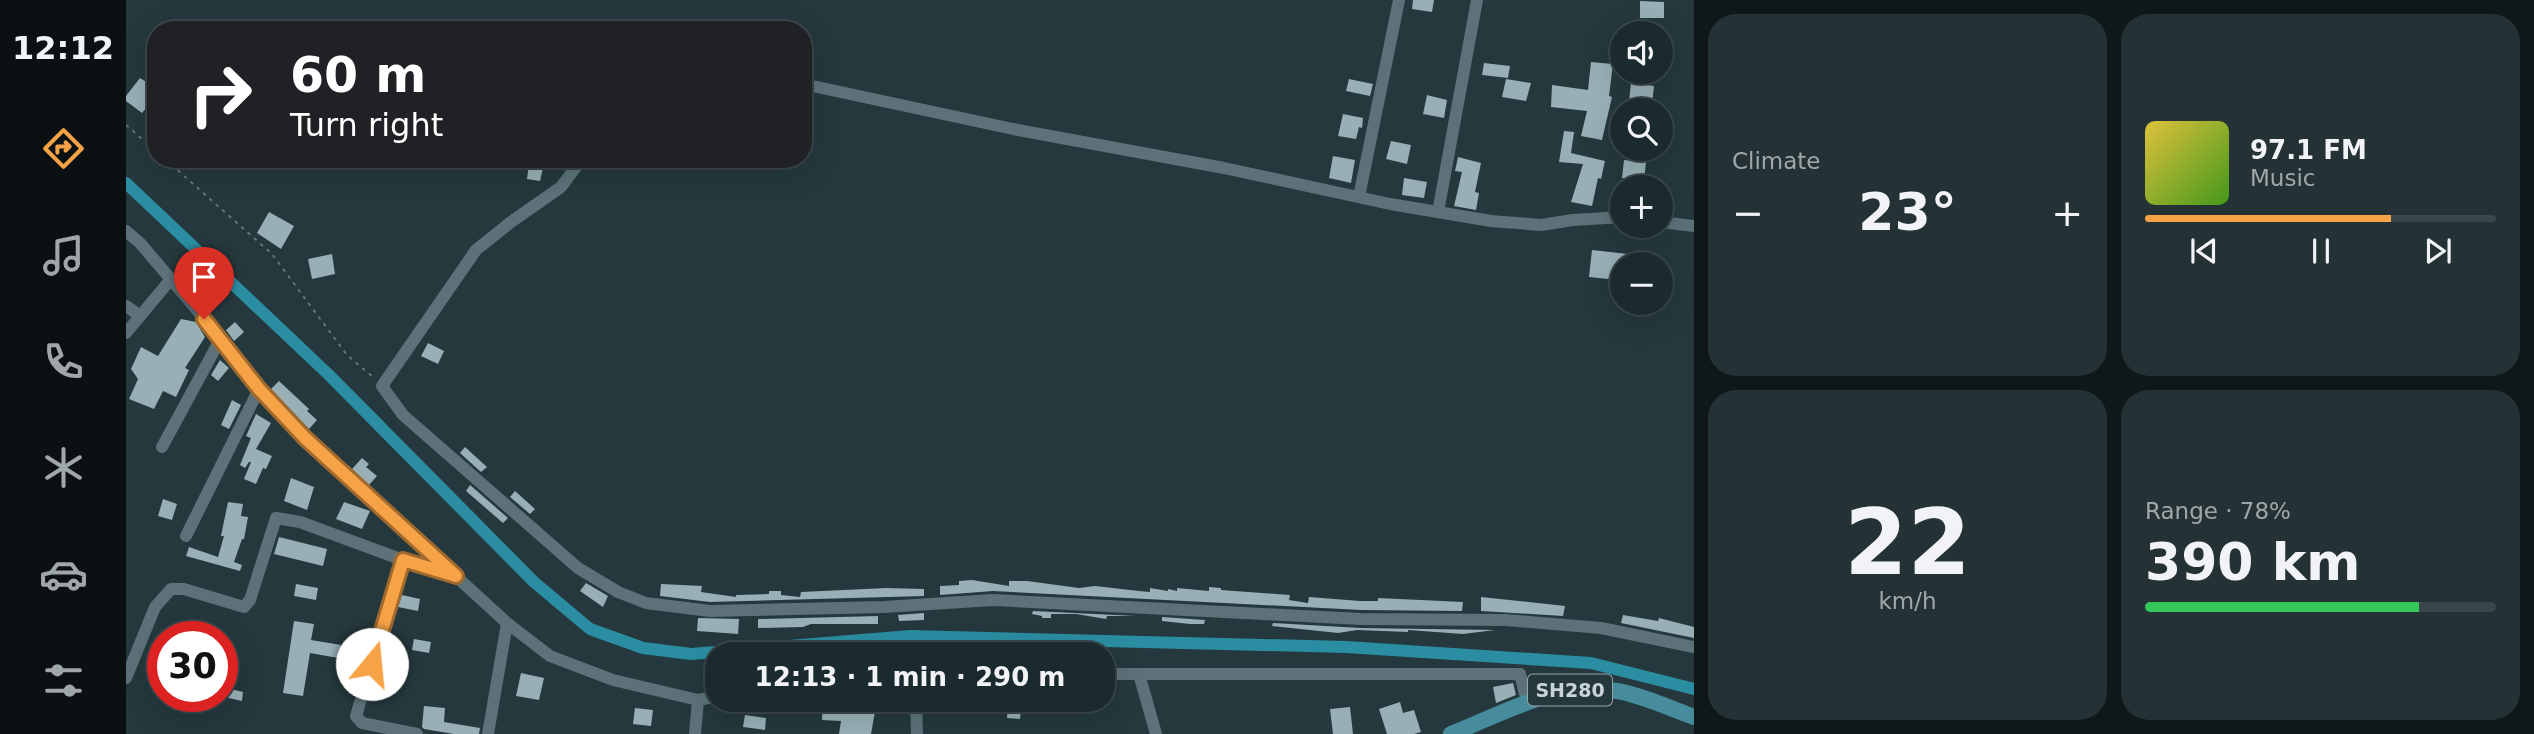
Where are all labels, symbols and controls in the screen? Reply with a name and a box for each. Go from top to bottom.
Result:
map controls [1610,21,1673,315]
button: sound [1610,21,1673,84]
text: 12:12 [12,29,114,67]
text: 60 m [290,47,426,104]
icon: right [175,49,266,140]
button: search [1610,98,1673,161]
text: Turn right [290,106,443,144]
icon: directions [39,124,88,173]
text: 97.1 FM [2250,135,2367,165]
text: Climate [1732,148,1821,174]
text: Music [2250,165,2315,191]
button: + [1610,175,1673,238]
text: 23° [1858,182,1957,242]
text: − [1732,191,1764,235]
text: + [2051,191,2083,235]
icon: music [39,231,88,280]
icon: previous [2185,232,2223,270]
icon: pause [2302,232,2340,270]
icon: next [2419,232,2457,270]
pin [174,247,234,319]
button: − [1610,252,1673,315]
icon: arrive [185,258,223,296]
icon: phone [39,337,88,386]
icon: climate [39,443,88,492]
text: 22 [1844,490,1971,595]
text: Range · 78% [2145,498,2291,524]
text: 390 km [2145,532,2360,592]
icon: car [39,550,88,599]
text: km/h [1878,588,1937,614]
speed limit sign: 30 [147,621,238,712]
position arrow [335,627,409,701]
icon: filters [39,656,88,705]
text: 12:13 · 1 min · 290 m [755,662,1065,692]
road number: SH280 [1528,674,1612,706]

